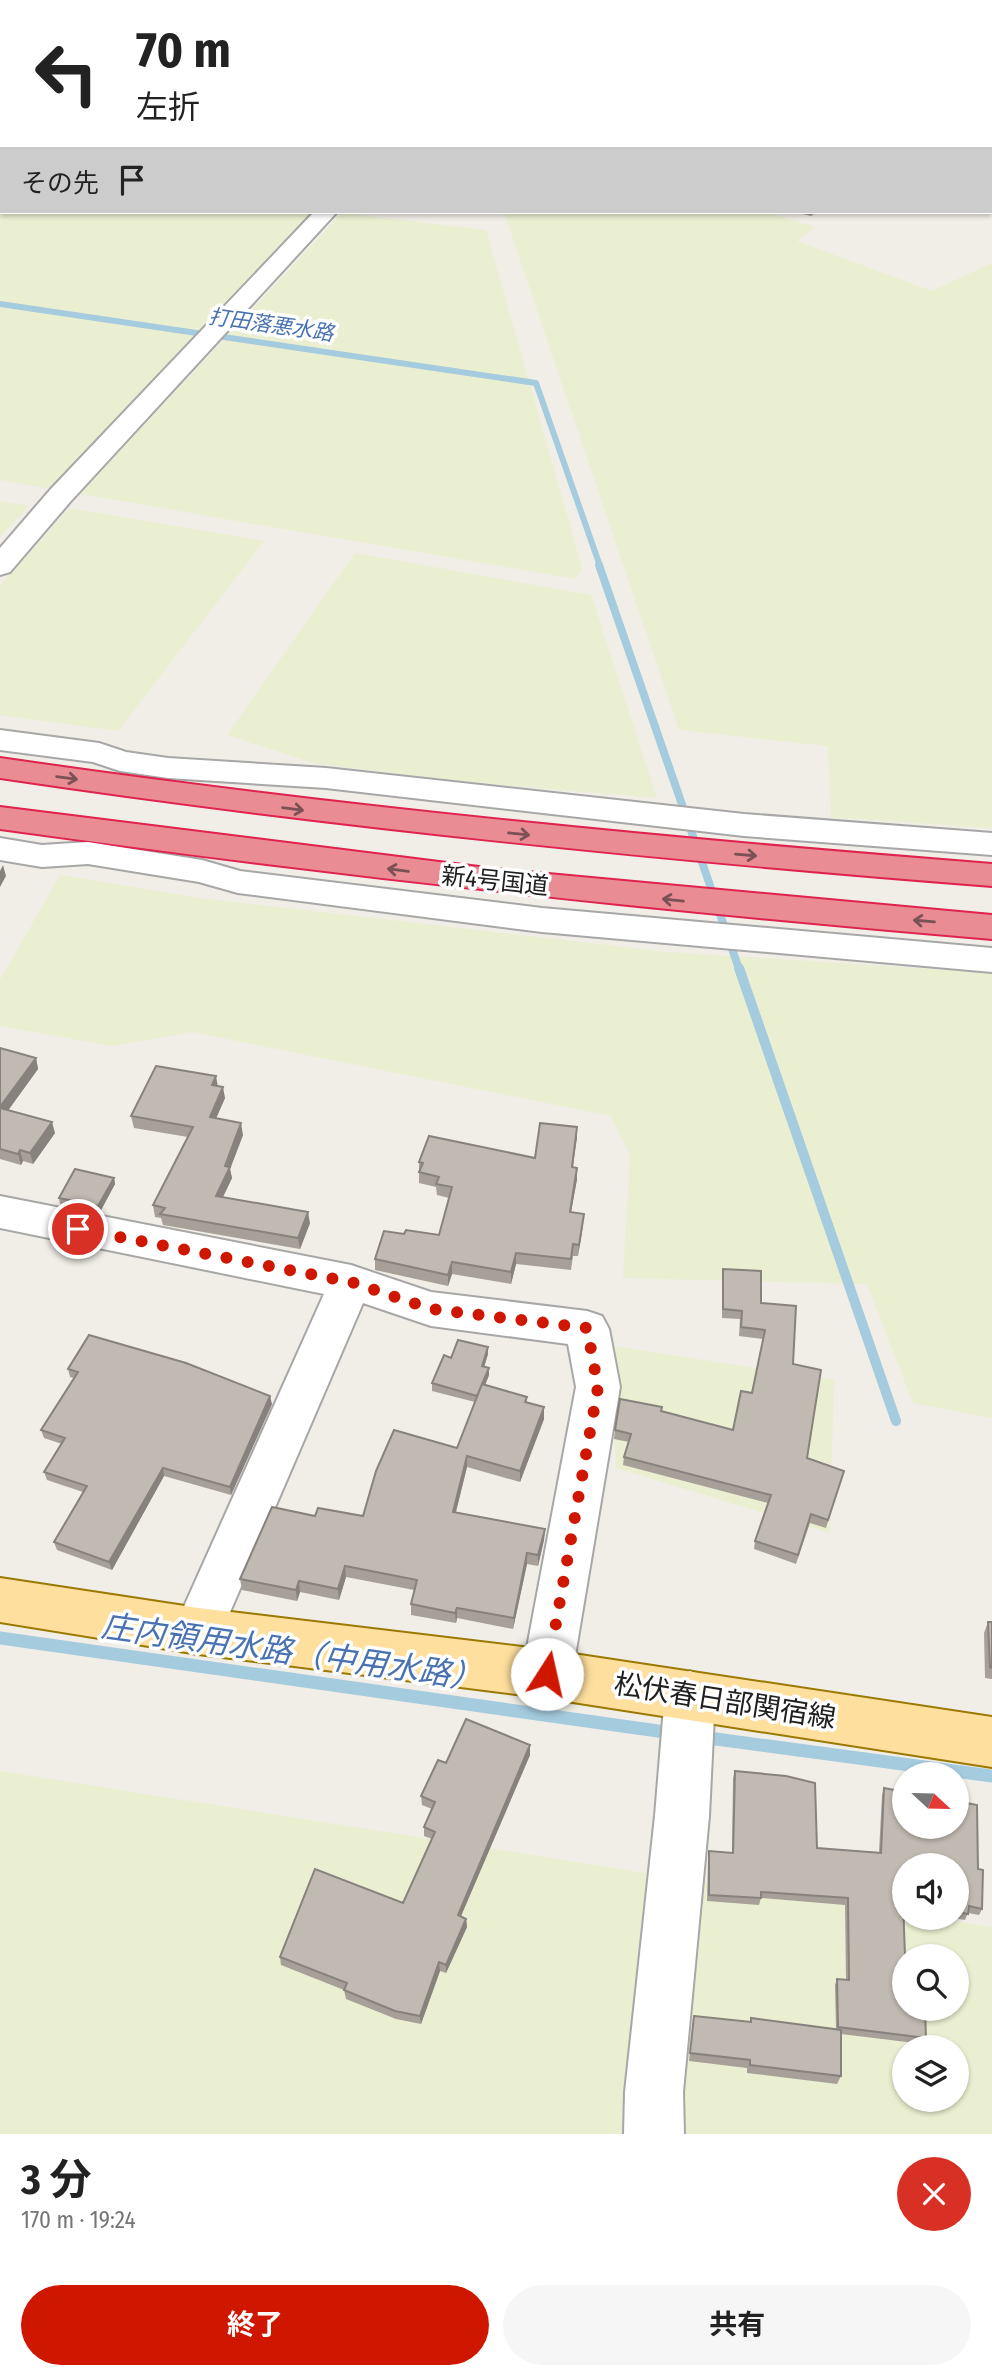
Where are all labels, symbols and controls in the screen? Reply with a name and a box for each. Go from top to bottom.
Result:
text: 70 m [136,21,231,80]
icon: left [21,28,112,119]
text: 左折 [136,88,200,126]
icon: arrive [113,161,151,199]
text: その先 [21,168,99,199]
water label: 打田落悪水路 [207,303,337,347]
one-way arrow [56,772,78,785]
one-way arrow [281,802,304,815]
one-way arrow [507,827,530,840]
one-way arrow [734,849,756,862]
street label: 新4号国道 [440,861,550,901]
one-way arrow [387,864,410,877]
one-way arrow [662,893,685,906]
one-way arrow [913,914,936,927]
pin [48,1199,108,1259]
icon: arrive [59,1210,97,1248]
water label: 庄内領用水路（中用水路） [99,1606,485,1698]
position arrow [510,1637,584,1711]
street label: 松伏春日部関宿線 [612,1667,838,1735]
north arrow [892,1762,970,1839]
map controls [892,1762,969,2112]
button: sound [892,1853,969,1930]
button: search [892,1944,969,2021]
button: layers [892,2035,969,2112]
text: 3 分 [21,2155,92,2205]
button: close [897,2157,971,2231]
text: 170 m · 19:24 [21,2206,136,2234]
button: 終了 [21,2285,489,2365]
button: 共有 [503,2285,971,2365]

